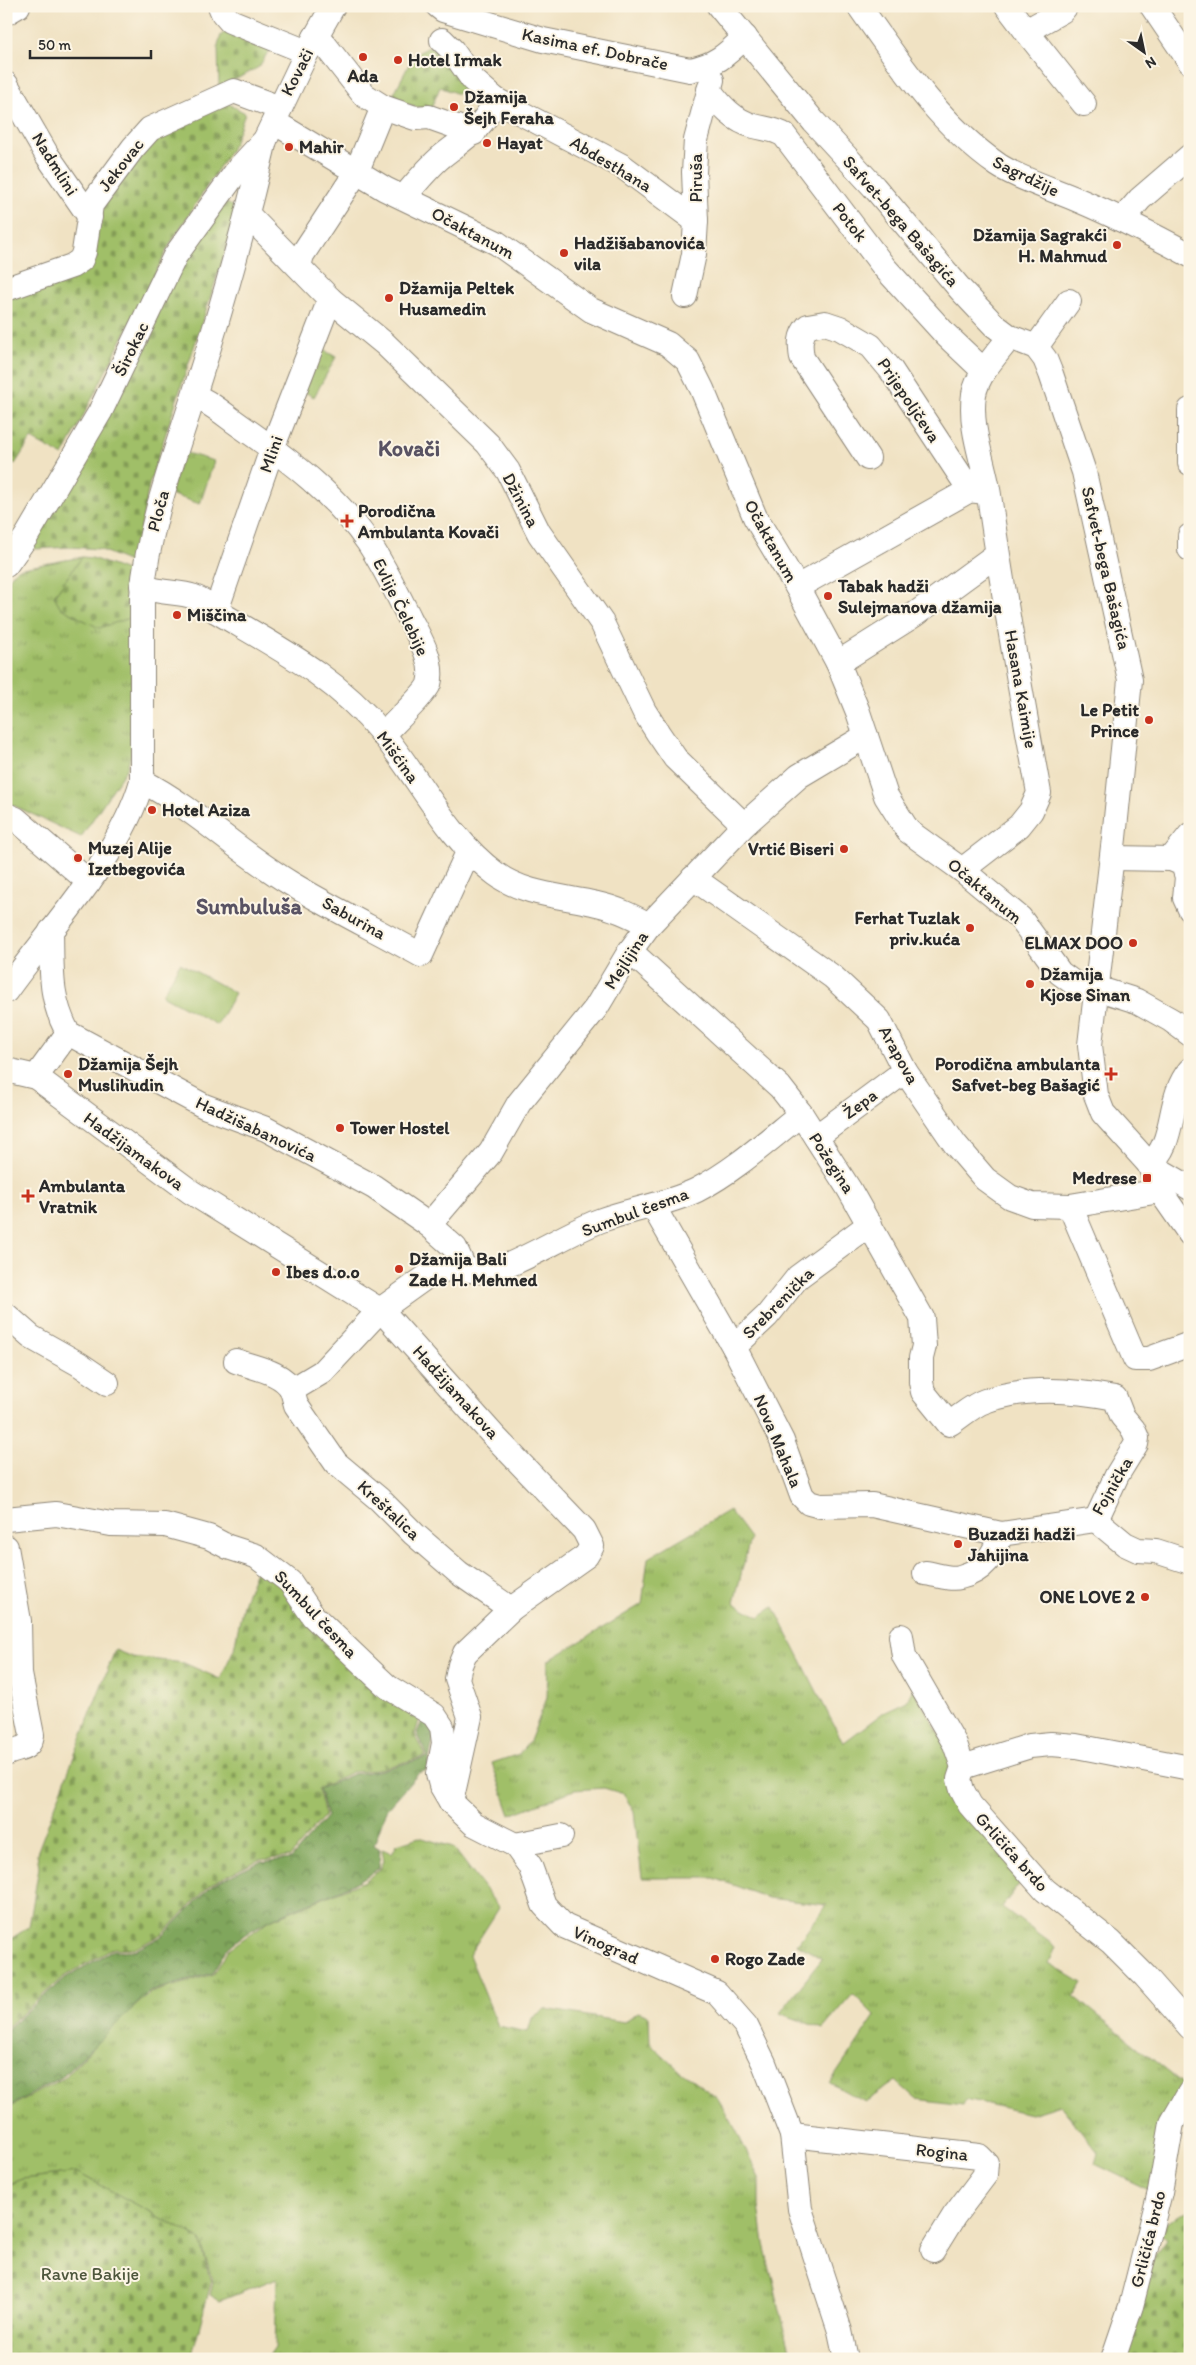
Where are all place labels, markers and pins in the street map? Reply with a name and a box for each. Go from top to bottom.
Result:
place label: Hotel Irmak [408,49,502,71]
marker: Ada [357,51,369,63]
marker: Hotel Irmak [392,54,404,66]
place label: Ada [347,65,379,87]
place label: Džamija Šejh Feraha [464,86,554,129]
marker: Džamija Šejh Feraha [448,101,460,113]
place label: Hayat [497,132,543,154]
place label: Mahir [299,136,345,158]
marker: Hayat [481,137,493,149]
marker: Mahir [283,141,295,153]
place label: Džamija Sagrakći H. Mahmud [973,224,1107,267]
place label: Hadžišabanovića vila [574,232,706,275]
marker: Džamija Sagrakći H. Mahmud [1111,239,1123,251]
marker: Hadžišabanovića vila [558,247,570,259]
place label: Džamija Peltek Husamedin [399,277,515,320]
marker: Džamija Peltek Husamedin [383,292,395,304]
place label: Porodična Ambulanta Kovači [357,500,499,543]
marker: Porodična Ambulanta Kovači [340,514,354,528]
place label: Tabak hadži Sulejmanova džamija [837,575,1002,618]
marker: Tabak hadži Sulejmanova džamija [822,590,834,602]
place label: Miščina [187,604,247,626]
marker: Miščina [171,609,183,621]
place label: Le Petit Prince [1080,699,1139,742]
marker: Le Petit Prince [1143,714,1155,726]
place label: Hotel Aziza [162,799,251,821]
marker: Hotel Aziza [146,804,158,816]
place label: Muzej Alije Izetbegovića [88,837,185,880]
place label: Vrtić Biseri [748,838,834,860]
marker: Vrtić Biseri [838,843,850,855]
marker: Muzej Alije Izetbegovića [72,852,84,864]
place label: Ferhat Tuzlak priv.kuća [855,907,961,950]
marker: Ferhat Tuzlak priv.kuća [964,922,976,934]
place label: ELMAX DOO [1024,932,1123,954]
marker: ELMAX DOO [1127,937,1139,949]
place label: Džamija Kjose Sinan [1040,963,1131,1006]
marker: Džamija Kjose Sinan [1024,978,1036,990]
place label: Džamija Šejh Muslihudin [78,1053,178,1096]
place label: Porodična ambulanta Safvet-beg Bašagić [935,1053,1101,1096]
marker: Porodična ambulanta Safvet-beg Bašagić [1104,1067,1118,1081]
marker: Džamija Šejh Muslihudin [62,1068,74,1080]
place label: Tower Hostel [349,1117,450,1139]
marker: Tower Hostel [334,1122,346,1134]
place label: Medrese [1072,1167,1137,1189]
marker: Medrese [1141,1172,1153,1184]
place label: Ambulanta Vratnik [38,1175,126,1218]
marker: Ambulanta Vratnik [21,1189,35,1203]
place label: Džamija Bali Zade H. Mehmed [409,1248,538,1291]
place label: Ibes d.o.o [286,1261,360,1283]
marker: Džamija Bali Zade H. Mehmed [393,1263,405,1275]
marker: Ibes d.o.o [270,1266,282,1278]
place label: Buzadži hadži Jahijina [967,1523,1075,1566]
marker: Buzadži hadži Jahijina [952,1538,964,1550]
place label: ONE LOVE 2 [1040,1586,1136,1608]
marker: ONE LOVE 2 [1139,1591,1151,1603]
place label: Rogo Zade [725,1948,806,1970]
marker: Rogo Zade [709,1953,721,1965]

